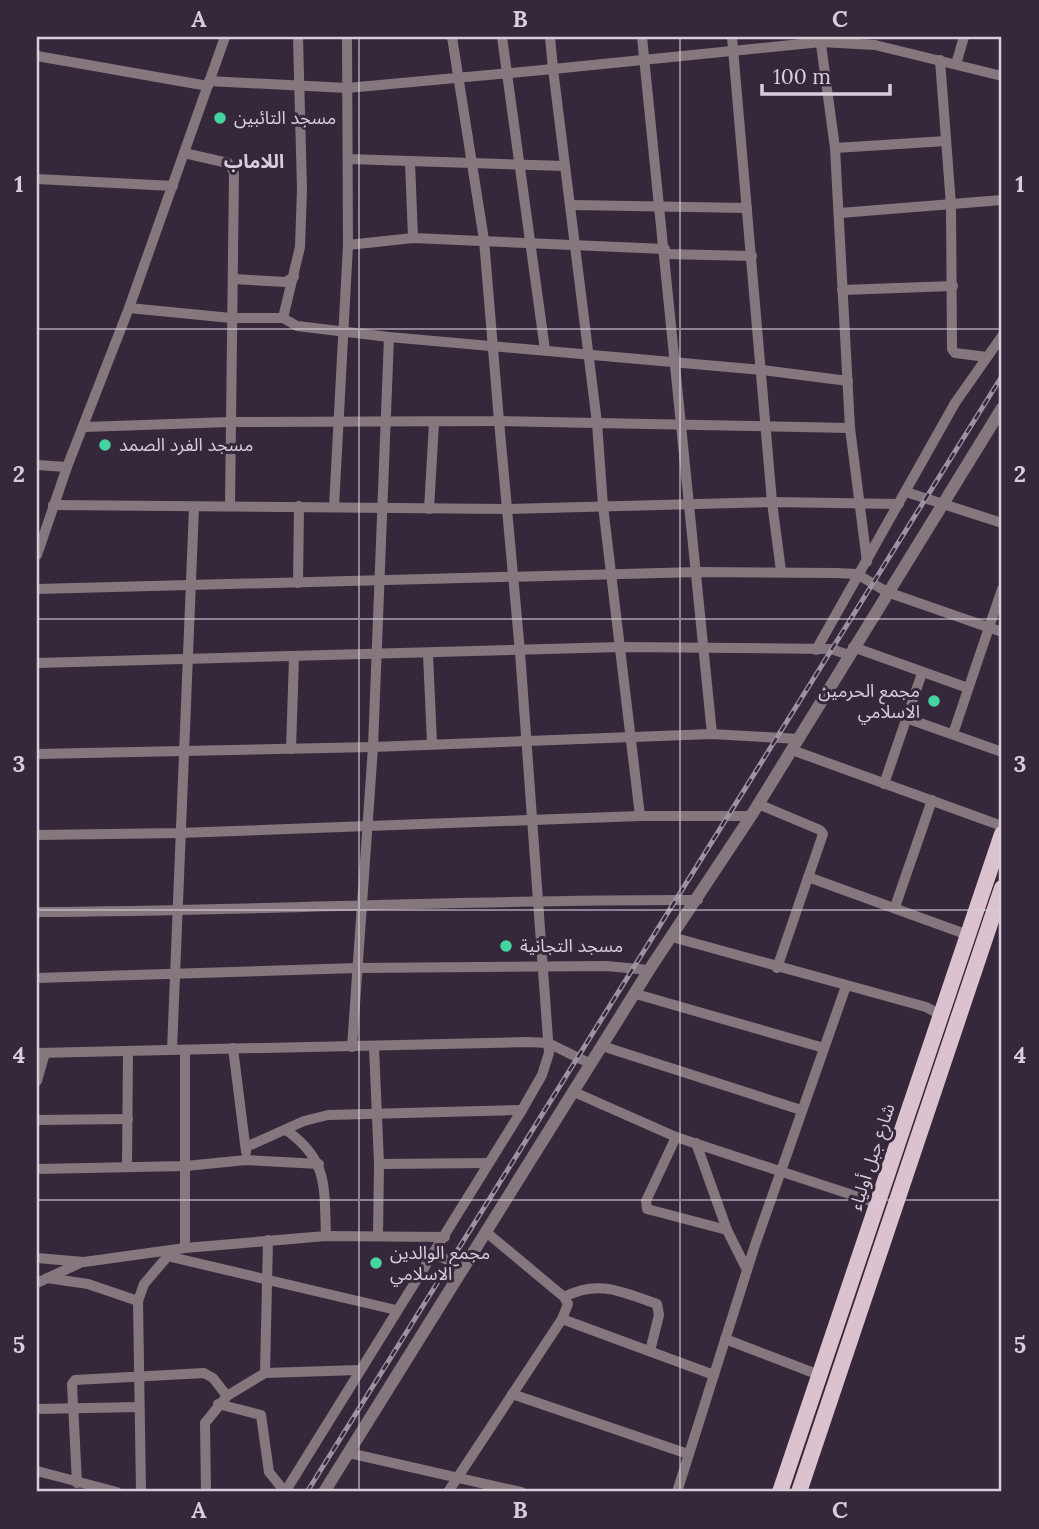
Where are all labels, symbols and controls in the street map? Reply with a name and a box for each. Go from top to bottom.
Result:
text: A [191,4,207,33]
text: B [512,4,528,33]
text: C [832,4,848,33]
scale bar [762,52,890,96]
text: 100 m [773,63,831,90]
place label: مسجد التائبين [234,106,336,129]
marker: مسجد التائبين [212,110,228,126]
district label: اللاماب [224,149,284,173]
text: 1 [14,169,24,198]
text: 1 [1015,169,1025,198]
place label: مسجد الفرد الصمد [119,433,253,456]
marker: مسجد الفرد الصمد [97,437,113,453]
text: 2 [13,459,25,488]
text: 2 [1014,459,1026,488]
place label: مجمع الحرمين الاسلامي [818,679,920,725]
marker: مجمع الحرمين الاسلامي [926,693,942,709]
text: 3 [13,749,25,778]
text: 3 [1014,749,1026,778]
place label: مسجد التجانية [520,934,623,957]
marker: مسجد التجانية [498,938,514,954]
text: 4 [13,1040,25,1069]
text: 4 [1014,1040,1026,1069]
street label: شارع جبل أولياء [843,1101,902,1214]
place label: مجمع الوالدين الاسلامي [390,1241,490,1287]
marker: مجمع الوالدين الاسلامي [368,1255,384,1271]
text: 5 [13,1330,25,1359]
text: 5 [1014,1330,1026,1359]
text: A [191,1495,207,1524]
text: B [512,1495,528,1524]
text: C [832,1495,848,1524]

